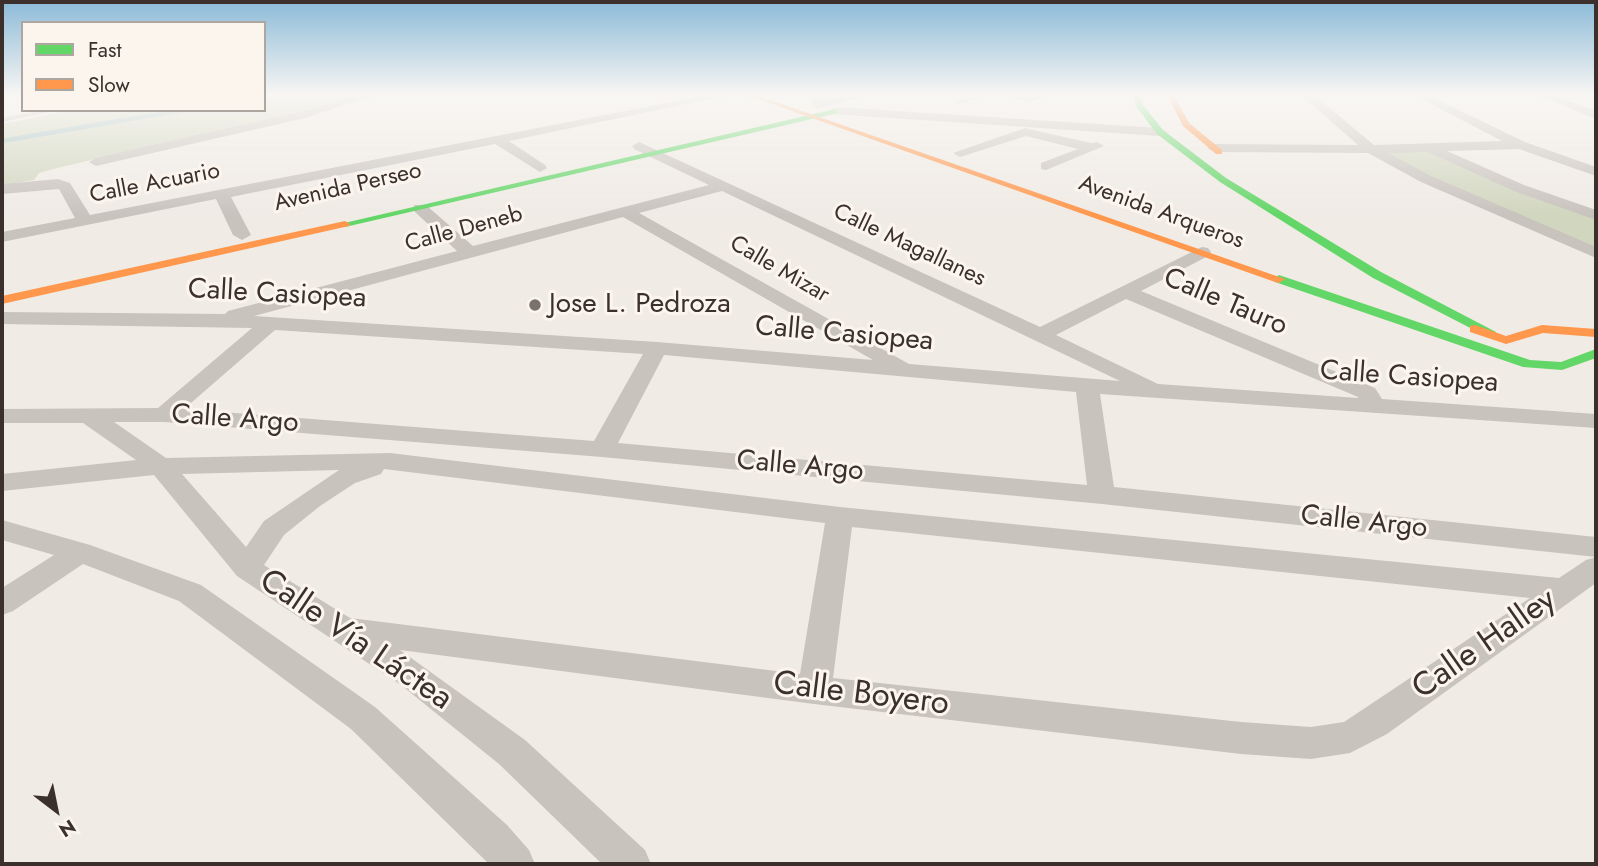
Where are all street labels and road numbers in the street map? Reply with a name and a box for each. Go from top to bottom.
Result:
street label: Calle Acuario [88,158,222,210]
street label: Avenida Perseo [272,158,424,218]
street label: Avenida Arqueros [1075,170,1247,256]
street label: Calle Magallanes [828,199,990,293]
street label: Calle Deneb [402,201,526,259]
street label: Calle Mizar [724,230,834,310]
street label: Calle Tauro [1158,262,1292,344]
street label: Calle Casiopea [187,274,367,316]
street label: Calle Casiopea [754,310,934,360]
street label: Calle Casiopea [1319,355,1499,401]
street label: Calle Argo [170,399,300,441]
street label: Calle Argo [735,445,865,489]
street label: Calle Argo [1299,500,1429,546]
street label: Calle Vía Láctea [251,562,459,720]
street label: Calle Halley [1406,581,1564,709]
street label: Calle Boyero [771,665,951,725]

